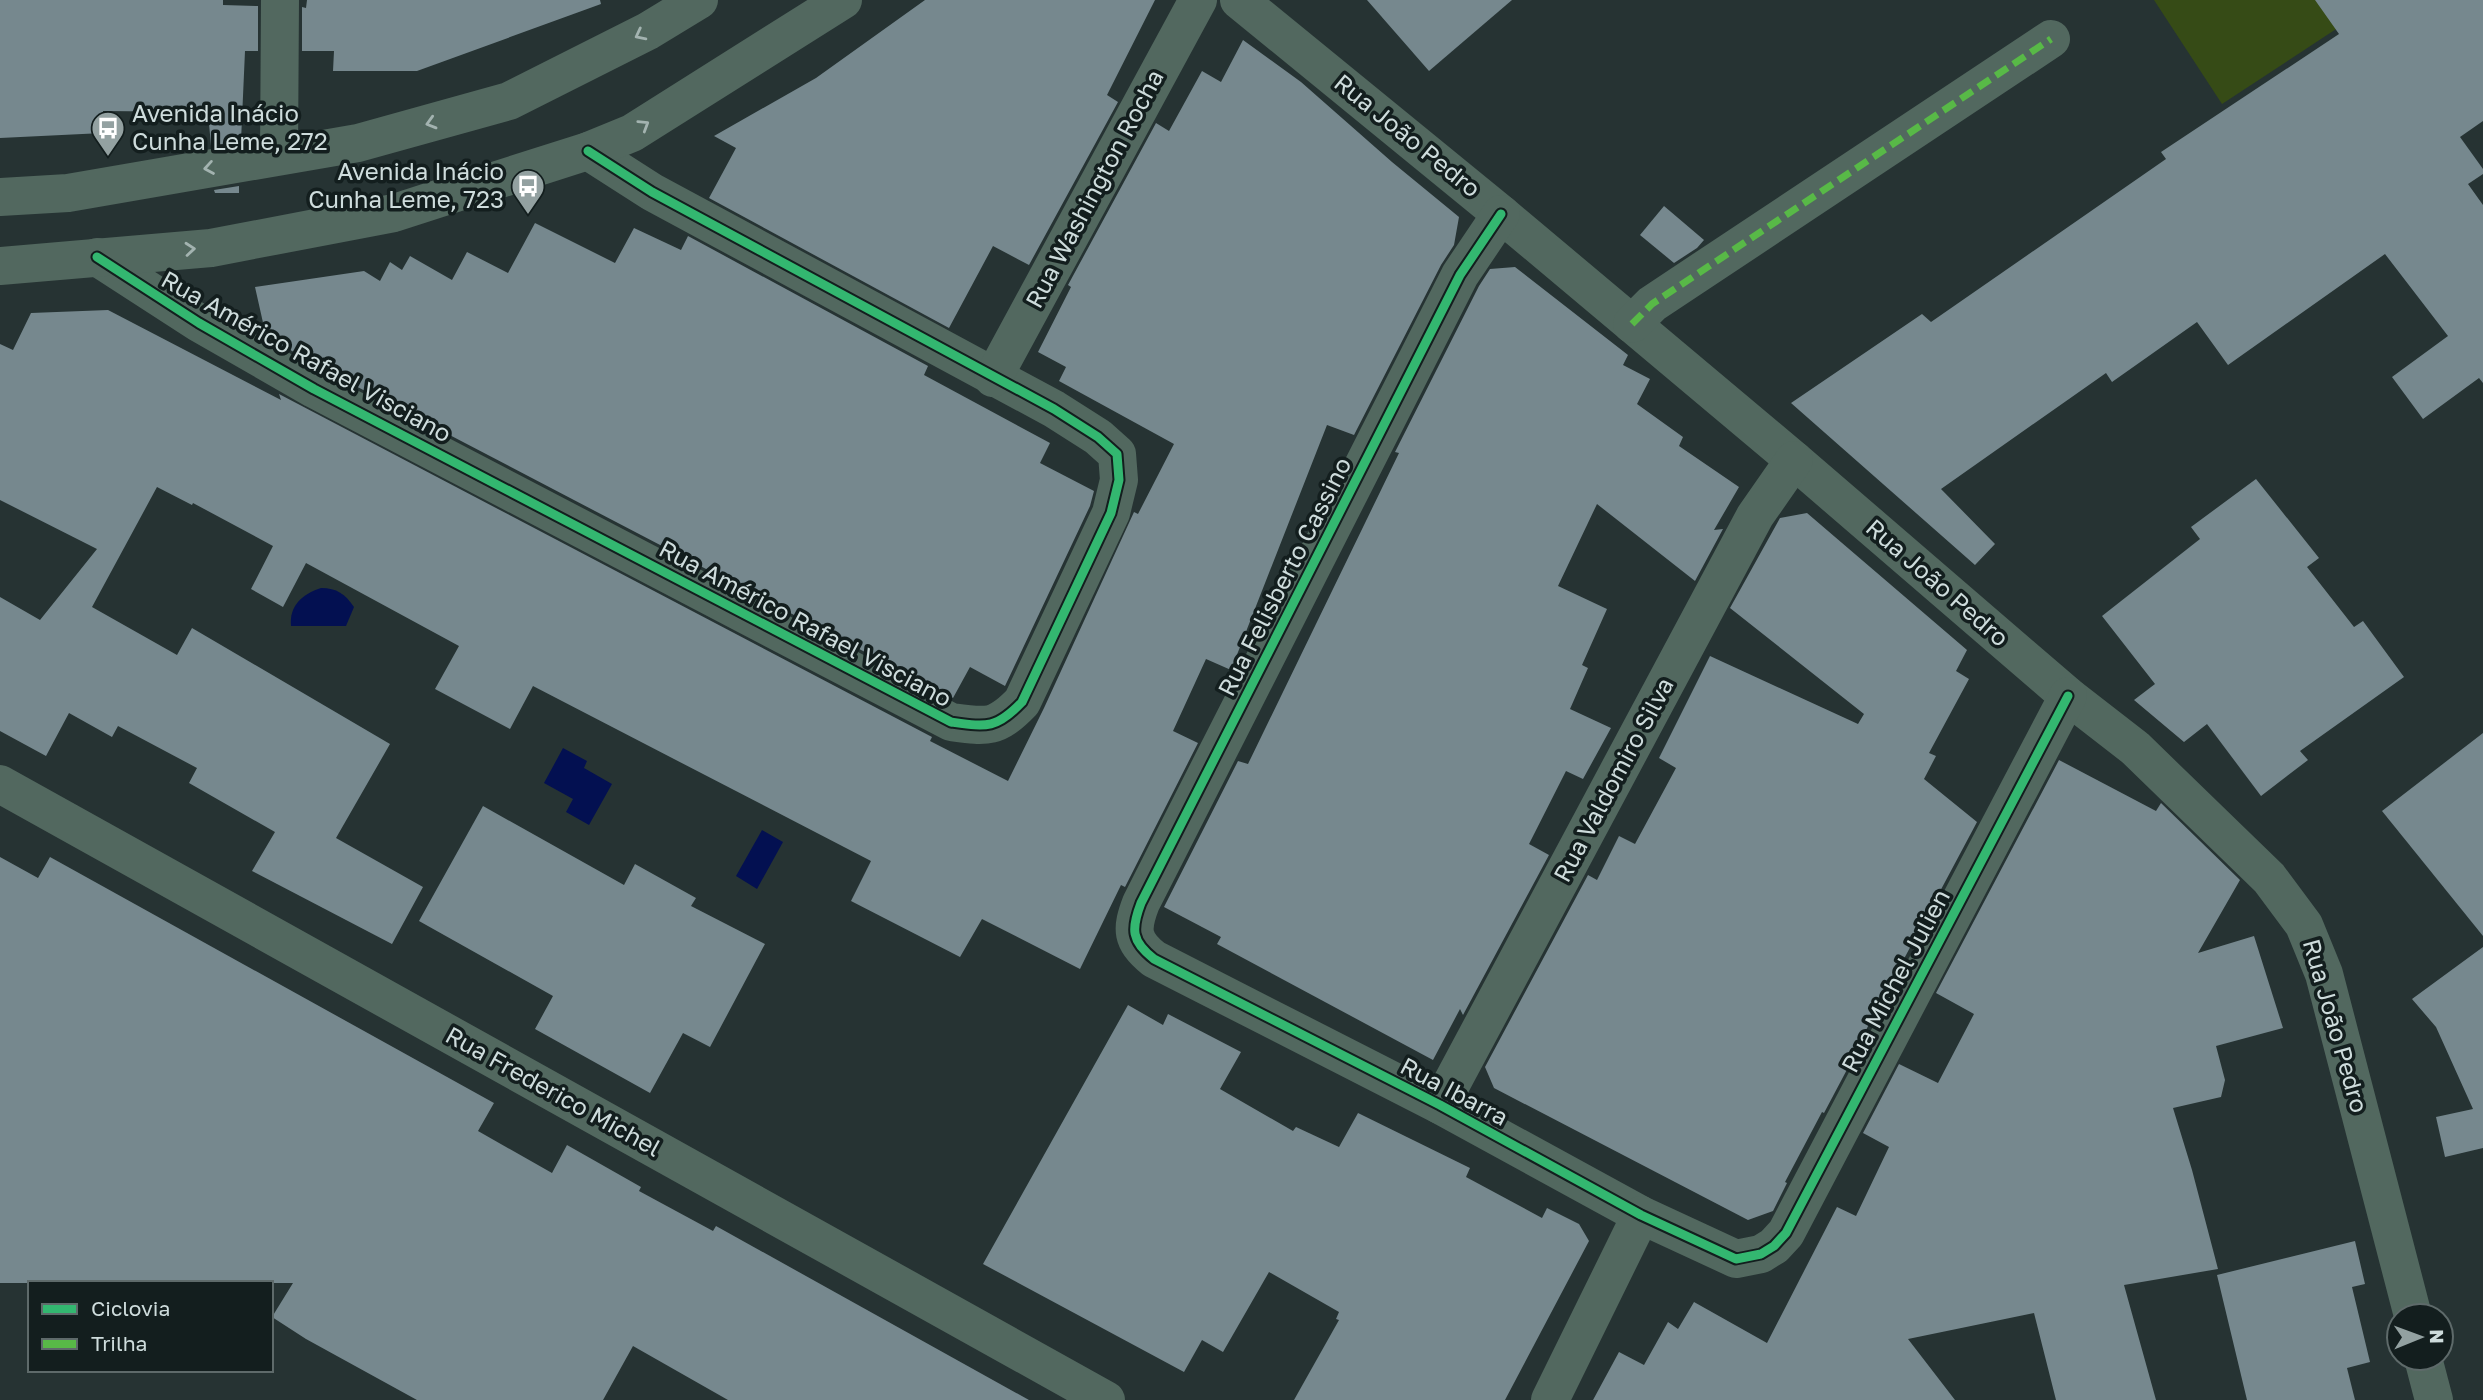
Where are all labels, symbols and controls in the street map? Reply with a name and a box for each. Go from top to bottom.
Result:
one-way arrow [635,27,648,41]
street label: Rua Washington Rocha [1019,64,1169,312]
street label: Rua João Pedro [1329,67,1487,203]
place label: Avenida Inácio Cunha Leme, 272 [132,98,328,155]
bus stop icon: Avenida Inácio Cunha Leme, 272 [89,109,127,158]
one-way arrow [426,114,438,129]
one-way arrow [636,121,649,134]
place label: Avenida Inácio Cunha Leme, 723 [308,156,504,213]
one-way arrow [203,160,215,175]
bus stop icon: Avenida Inácio Cunha Leme, 723 [509,167,547,216]
one-way arrow [185,242,196,257]
street label: Rua Américo Rafael Visciano [157,264,457,448]
street label: Rua Felisberto Cassino [1211,452,1357,701]
street label: Rua João Pedro [1861,512,2015,652]
street label: Rua Américo Rafael Visciano [655,533,957,712]
street label: Rua Valdomiro Silva [1547,672,1679,886]
street label: Rua Michel Julien [1834,884,1955,1077]
street label: Rua João Pedro [2298,935,2375,1116]
street label: Rua Frederico Michel [441,1019,666,1162]
street label: Rua Ibarra [1396,1050,1514,1131]
legend [28,1281,273,1372]
text: Ciclovia [91,1295,170,1321]
north arrow [2385,1302,2455,1372]
text: N [2426,1329,2449,1344]
text: Trilha [91,1330,147,1356]

